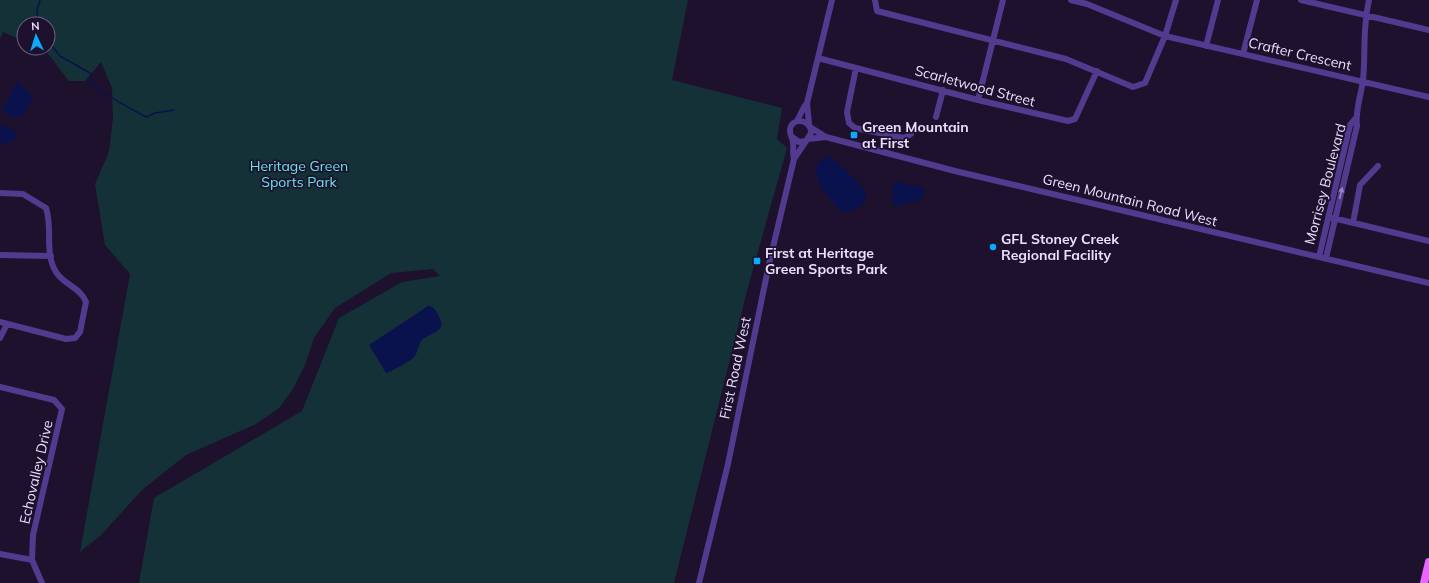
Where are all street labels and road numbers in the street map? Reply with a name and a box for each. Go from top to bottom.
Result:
street label: Crafter Crescent [1247,33,1353,75]
street label: Scarletwood Street [913,61,1037,111]
street label: Morrisey Boulevard [1300,121,1350,247]
street label: Green Mountain Road West [1041,170,1219,230]
street label: First Road West [715,315,755,421]
street label: Echovalley Drive [15,418,57,526]

